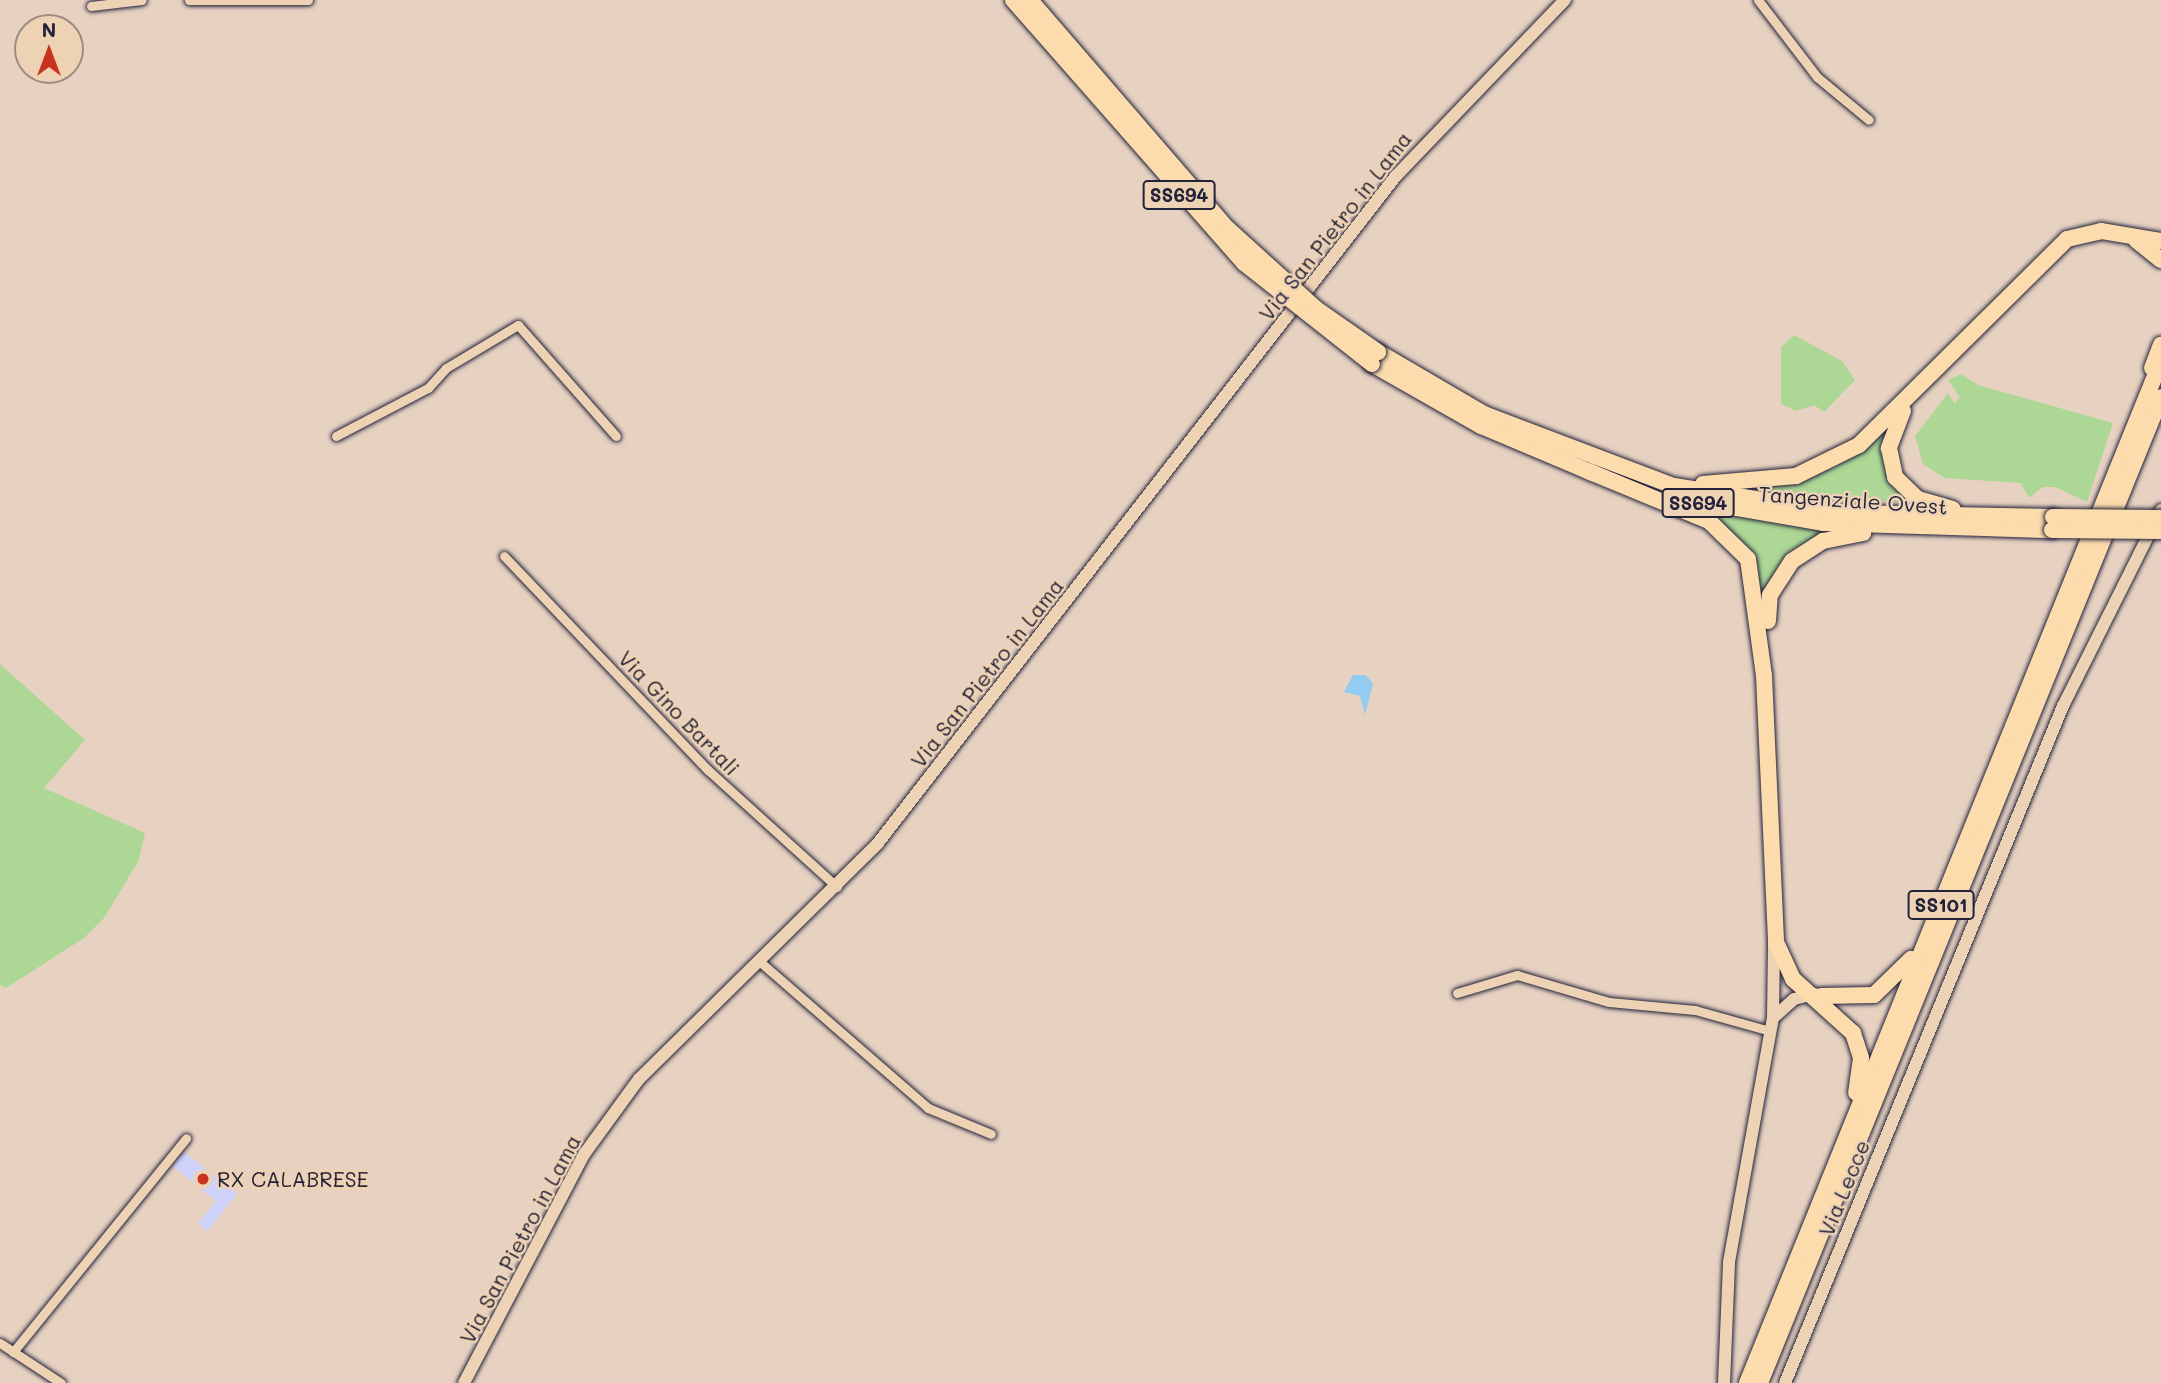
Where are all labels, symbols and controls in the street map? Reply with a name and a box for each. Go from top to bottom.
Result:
north arrow [14,14,84,84]
text: N [42,17,56,42]
street label: Via San Pietro in Lama [1253,126,1417,326]
road number: SS694 [1142,180,1216,210]
street label: Tangenziale Ovest [1758,481,1948,519]
road number: SS694 [1661,488,1735,518]
street label: Via San Pietro in Lama [905,573,1069,773]
street label: Via Gino Bartali [613,646,745,780]
road number: SS101 [1906,890,1976,920]
street label: Via San Pietro in Lama [454,1130,586,1348]
street label: Via Lecce [1813,1136,1875,1240]
place label: RX CALABRESE [217,1166,369,1192]
marker: RX CALABRESE [195,1171,211,1187]

